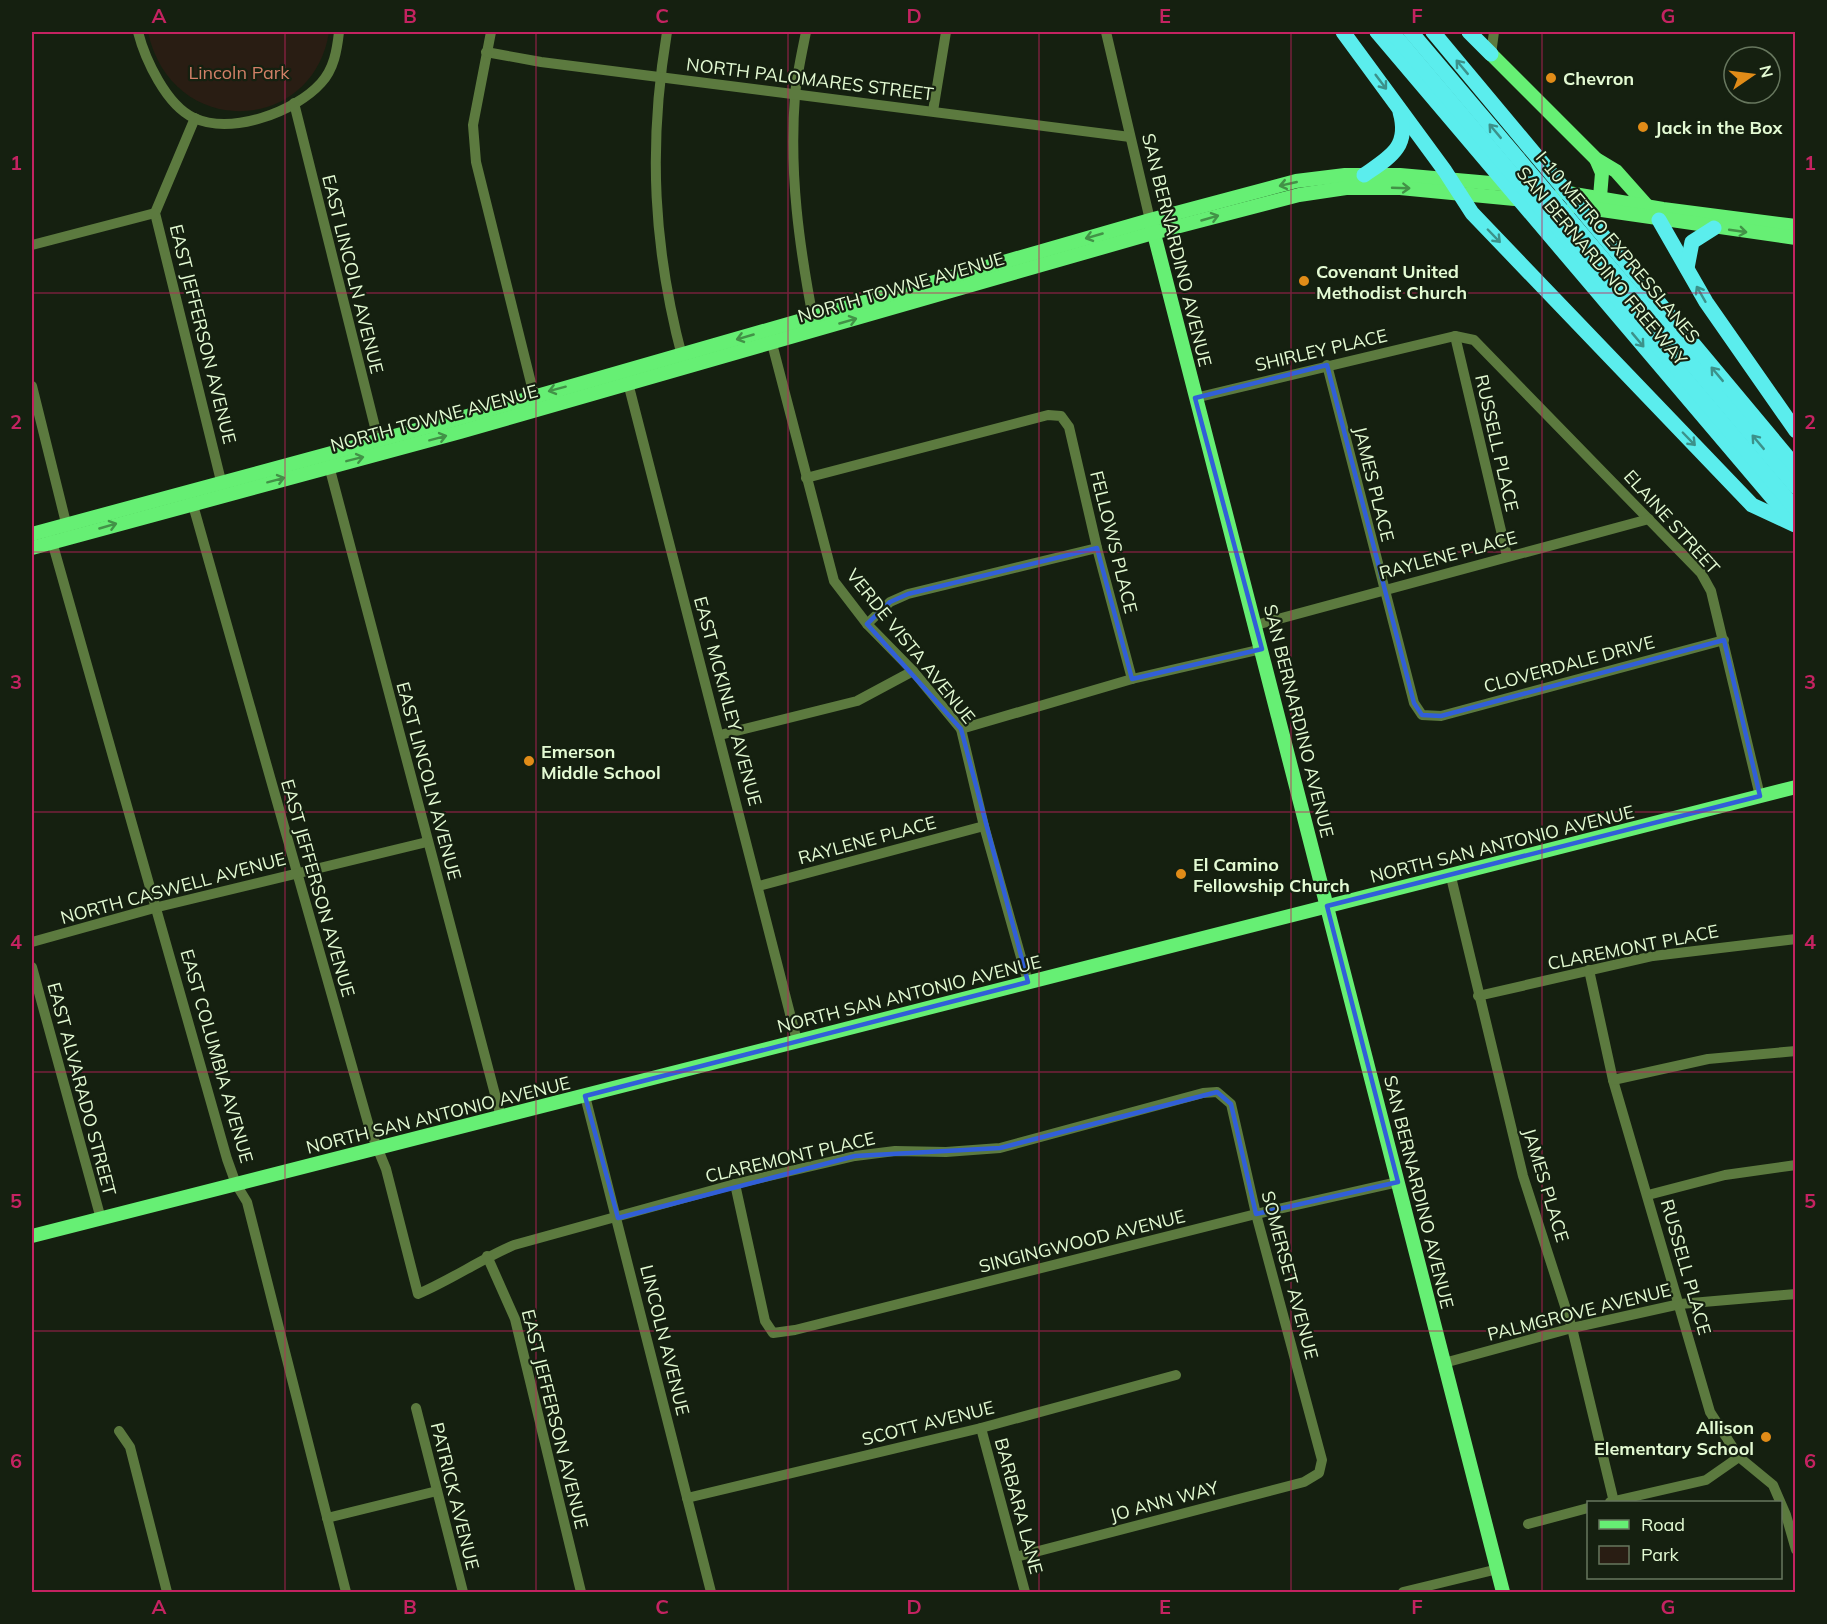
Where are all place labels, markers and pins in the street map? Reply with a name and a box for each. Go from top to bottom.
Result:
place label: Chevron [1563,67,1634,90]
marker: Chevron [1544,71,1558,85]
place label: Jack in the Box [1655,116,1783,139]
marker: Jack in the Box [1636,120,1650,134]
place label: Covenant United Methodist Church [1316,260,1467,304]
marker: Covenant United Methodist Church [1297,274,1311,288]
place label: Emerson Middle School [541,740,661,784]
marker: Emerson Middle School [522,754,536,768]
place label: El Camino Fellowship Church [1193,853,1350,897]
marker: El Camino Fellowship Church [1174,867,1188,881]
place label: Allison Elementary School [1594,1416,1754,1460]
marker: Allison Elementary School [1759,1430,1773,1444]

